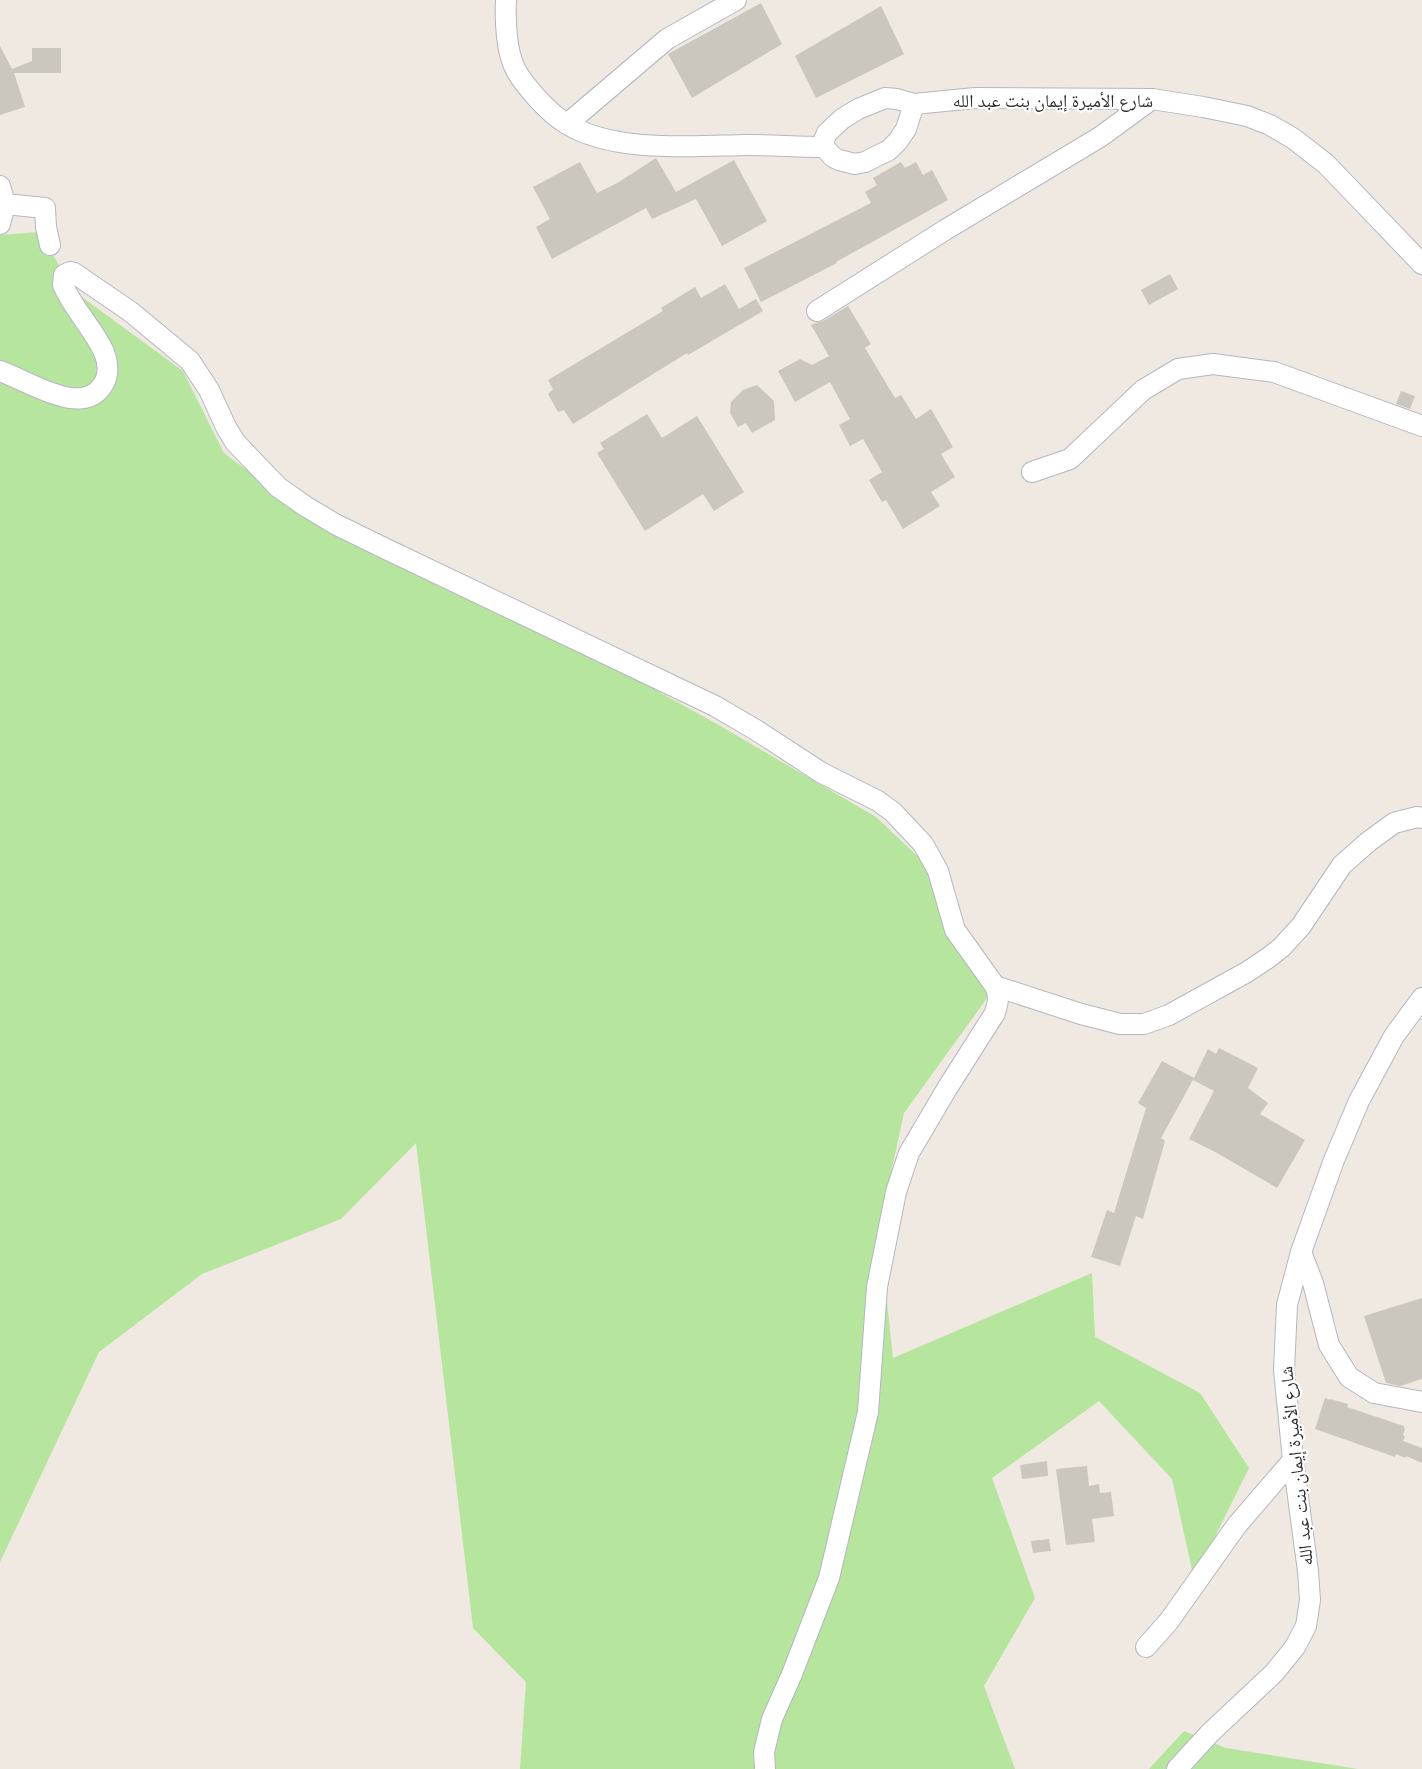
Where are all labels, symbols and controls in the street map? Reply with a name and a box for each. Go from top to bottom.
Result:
street label: شارع الأميرة إيمان بنت عبد الله [953,90,1153,112]
street label: شارع الأميرة إيمان بنت عبد الله [1275,1365,1319,1567]

